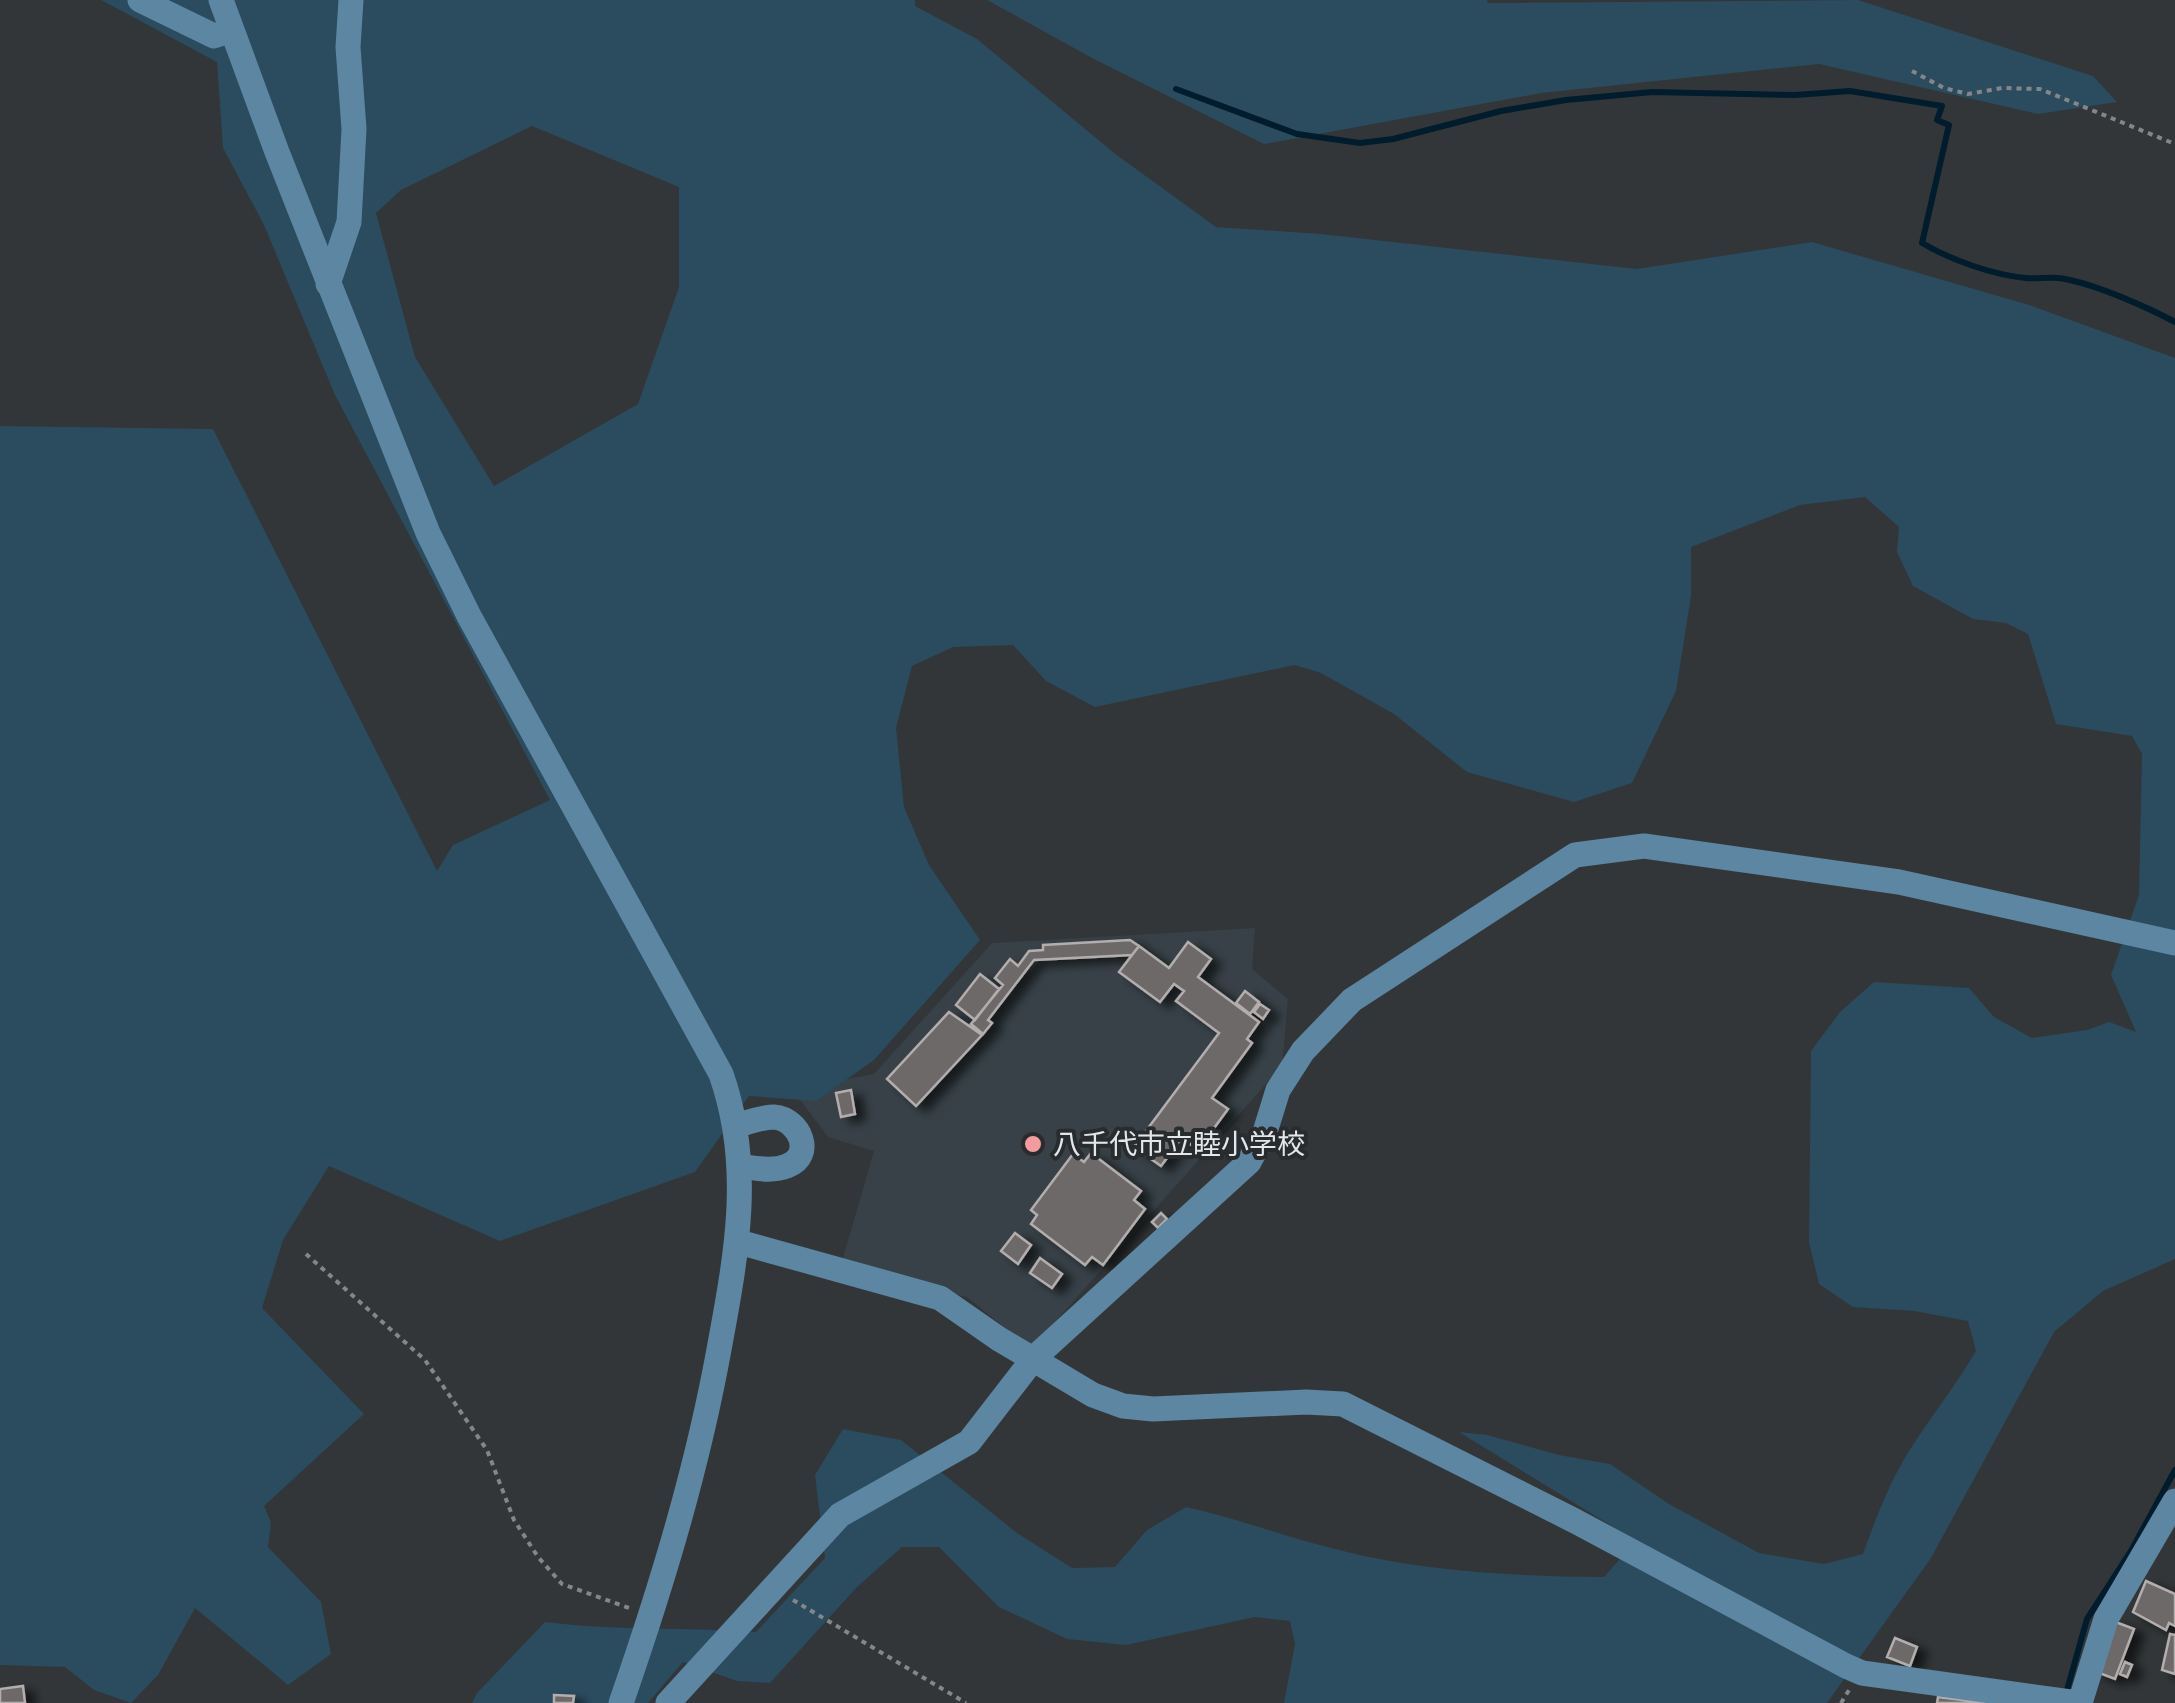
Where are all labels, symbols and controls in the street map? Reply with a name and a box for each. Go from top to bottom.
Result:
place label: 八千代市立睦小学校 [1053,1128,1305,1161]
marker: 八千代市立睦小学校 [1022,1133,1044,1155]

